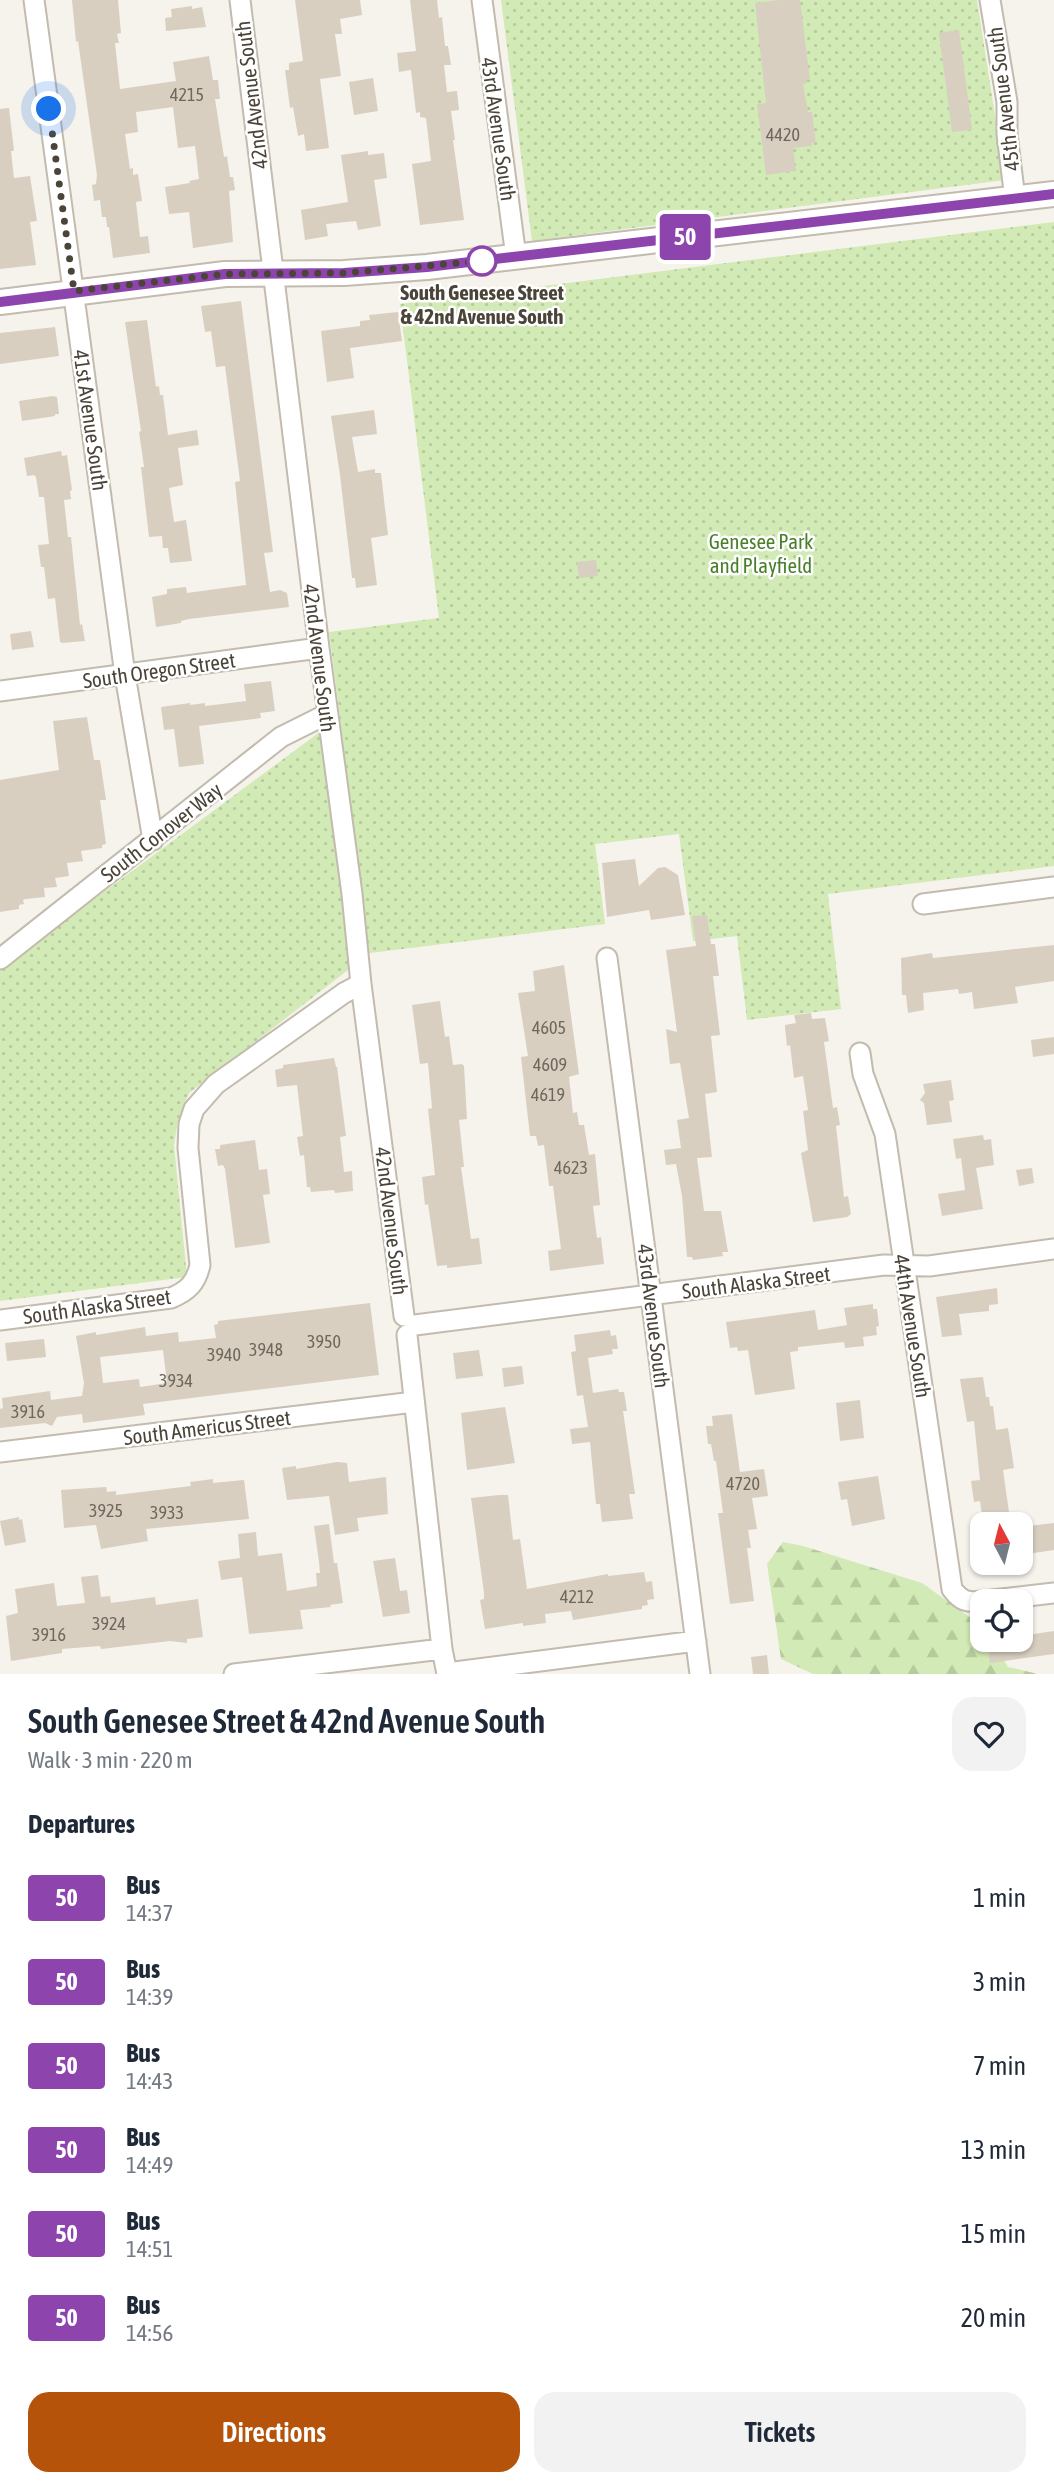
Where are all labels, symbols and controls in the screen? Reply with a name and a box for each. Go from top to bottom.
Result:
street label: 42nd Avenue South [230,20,272,170]
street label: 45th Avenue South [982,26,1024,172]
street label: 43rd Avenue South [477,56,521,202]
house number: 4215 [170,84,204,105]
your location [31,91,66,126]
house number: 4420 [766,124,800,145]
line badge: 50 [654,214,716,260]
text: 50 [674,223,696,250]
marker: South Genesee Street & 42nd Avenue South [467,246,497,276]
place label: South Genesee Street & 42nd Avenue South [400,280,564,328]
street label: 41st Avenue South [69,348,113,492]
park label: Genesee Park and Playfield [709,529,813,577]
street label: 42nd Avenue South [299,583,341,733]
street label: South Oregon Street [81,647,237,693]
street label: South Conover Way [96,777,227,887]
house number: 4605 [532,1017,566,1038]
house number: 4609 [533,1054,567,1075]
house number: 4619 [531,1084,565,1105]
street label: 42nd Avenue South [371,1146,413,1296]
house number: 4623 [554,1157,588,1178]
street label: 43rd Avenue South [633,1243,675,1389]
street label: 44th Avenue South [890,1253,936,1399]
street label: South Alaska Street [681,1261,831,1303]
street label: South Alaska Street [22,1284,172,1328]
house number: 3950 [307,1331,341,1352]
house number: 3948 [249,1339,283,1360]
house number: 3940 [207,1344,241,1365]
house number: 3934 [159,1370,193,1391]
house number: 3916 [11,1401,45,1422]
street label: South Americus Street [122,1405,292,1449]
house number: 4720 [726,1473,760,1494]
house number: 3925 [89,1500,123,1521]
house number: 3933 [150,1502,184,1523]
north arrow [970,1512,1032,1575]
map controls [970,1512,1033,1652]
house number: 4212 [560,1586,594,1607]
button: locate [970,1589,1033,1652]
house number: 3924 [92,1613,126,1634]
house number: 3916 [32,1624,66,1645]
button: heart [952,1697,1026,1771]
text: South Genesee Street & 42nd Avenue South [28,1702,545,1740]
text: Walk · 3 min · 220 m [28,1747,192,1773]
text: Departures [28,1809,135,1839]
text: Bus [126,1870,160,1900]
text: 1 min [973,1883,1026,1913]
text: 50 [55,1884,78,1911]
text: 14:37 [126,1900,173,1926]
text: Bus [126,1954,160,1984]
text: 3 min [973,1967,1026,1997]
text: 50 [55,1968,78,1995]
text: 14:39 [126,1984,173,2010]
text: Bus [126,2038,160,2068]
text: 7 min [973,2051,1026,2081]
text: 50 [55,2052,78,2079]
text: 14:43 [126,2068,173,2094]
text: Bus [126,2122,160,2152]
text: 13 min [961,2135,1026,2165]
text: 50 [55,2136,78,2163]
text: 14:49 [126,2152,173,2178]
text: Bus [126,2206,160,2236]
text: 15 min [961,2219,1026,2249]
text: 50 [55,2220,78,2247]
text: 14:51 [126,2236,173,2262]
text: Bus [126,2290,160,2320]
text: 20 min [961,2303,1026,2333]
text: 50 [55,2304,78,2331]
text: 14:56 [126,2320,173,2346]
button: Directions [28,2392,520,2472]
button: Tickets [534,2392,1026,2472]

